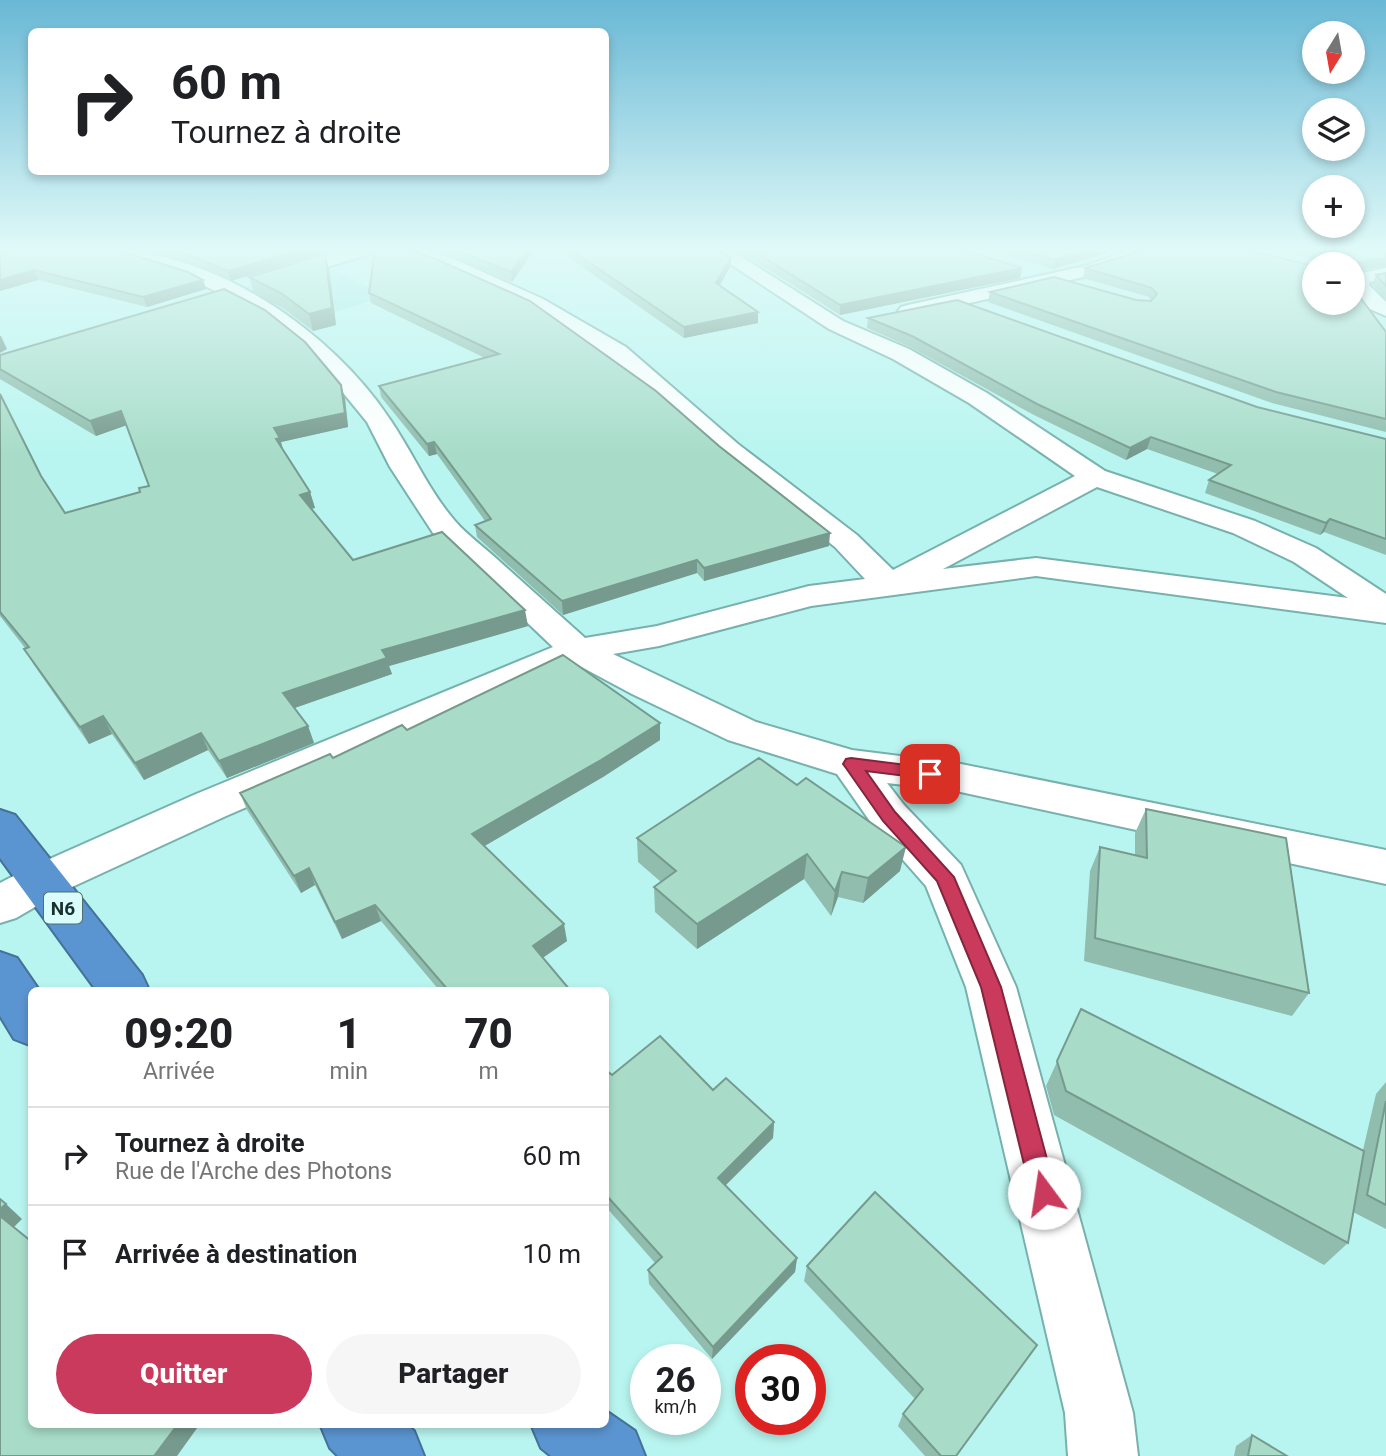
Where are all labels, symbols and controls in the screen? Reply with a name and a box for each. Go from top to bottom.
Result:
north arrow [1302,21,1365,84]
map controls [1302,21,1365,315]
text: 60 m [171,54,282,111]
icon: right [56,56,147,147]
button: layers [1302,98,1365,161]
text: Tournez à droite [171,113,401,151]
button: + [1302,175,1365,238]
button: − [1302,252,1365,315]
pin [900,744,960,804]
icon: arrive [911,755,949,793]
road number: N6 [44,893,82,924]
text: 09:20 [124,1009,233,1058]
text: 1 [337,1009,361,1058]
text: 70 [464,1009,513,1058]
text: Arrivée [143,1058,215,1085]
text: min [330,1058,368,1085]
text: m [478,1058,499,1085]
text: Tournez à droite [115,1128,305,1158]
icon: right [56,1137,94,1175]
text: 60 m [523,1141,581,1171]
position arrow [1007,1156,1081,1230]
text: Rue de l'Arche des Photons [115,1158,392,1185]
icon: arrive [56,1235,94,1273]
text: Arrivée à destination [115,1239,357,1269]
text: 10 m [523,1239,581,1269]
button: Quitter [56,1334,312,1414]
button: Partager [326,1334,581,1414]
speed limit sign: 30 [735,1344,826,1435]
text: 26 [655,1360,696,1401]
text: km/h [654,1396,697,1417]

